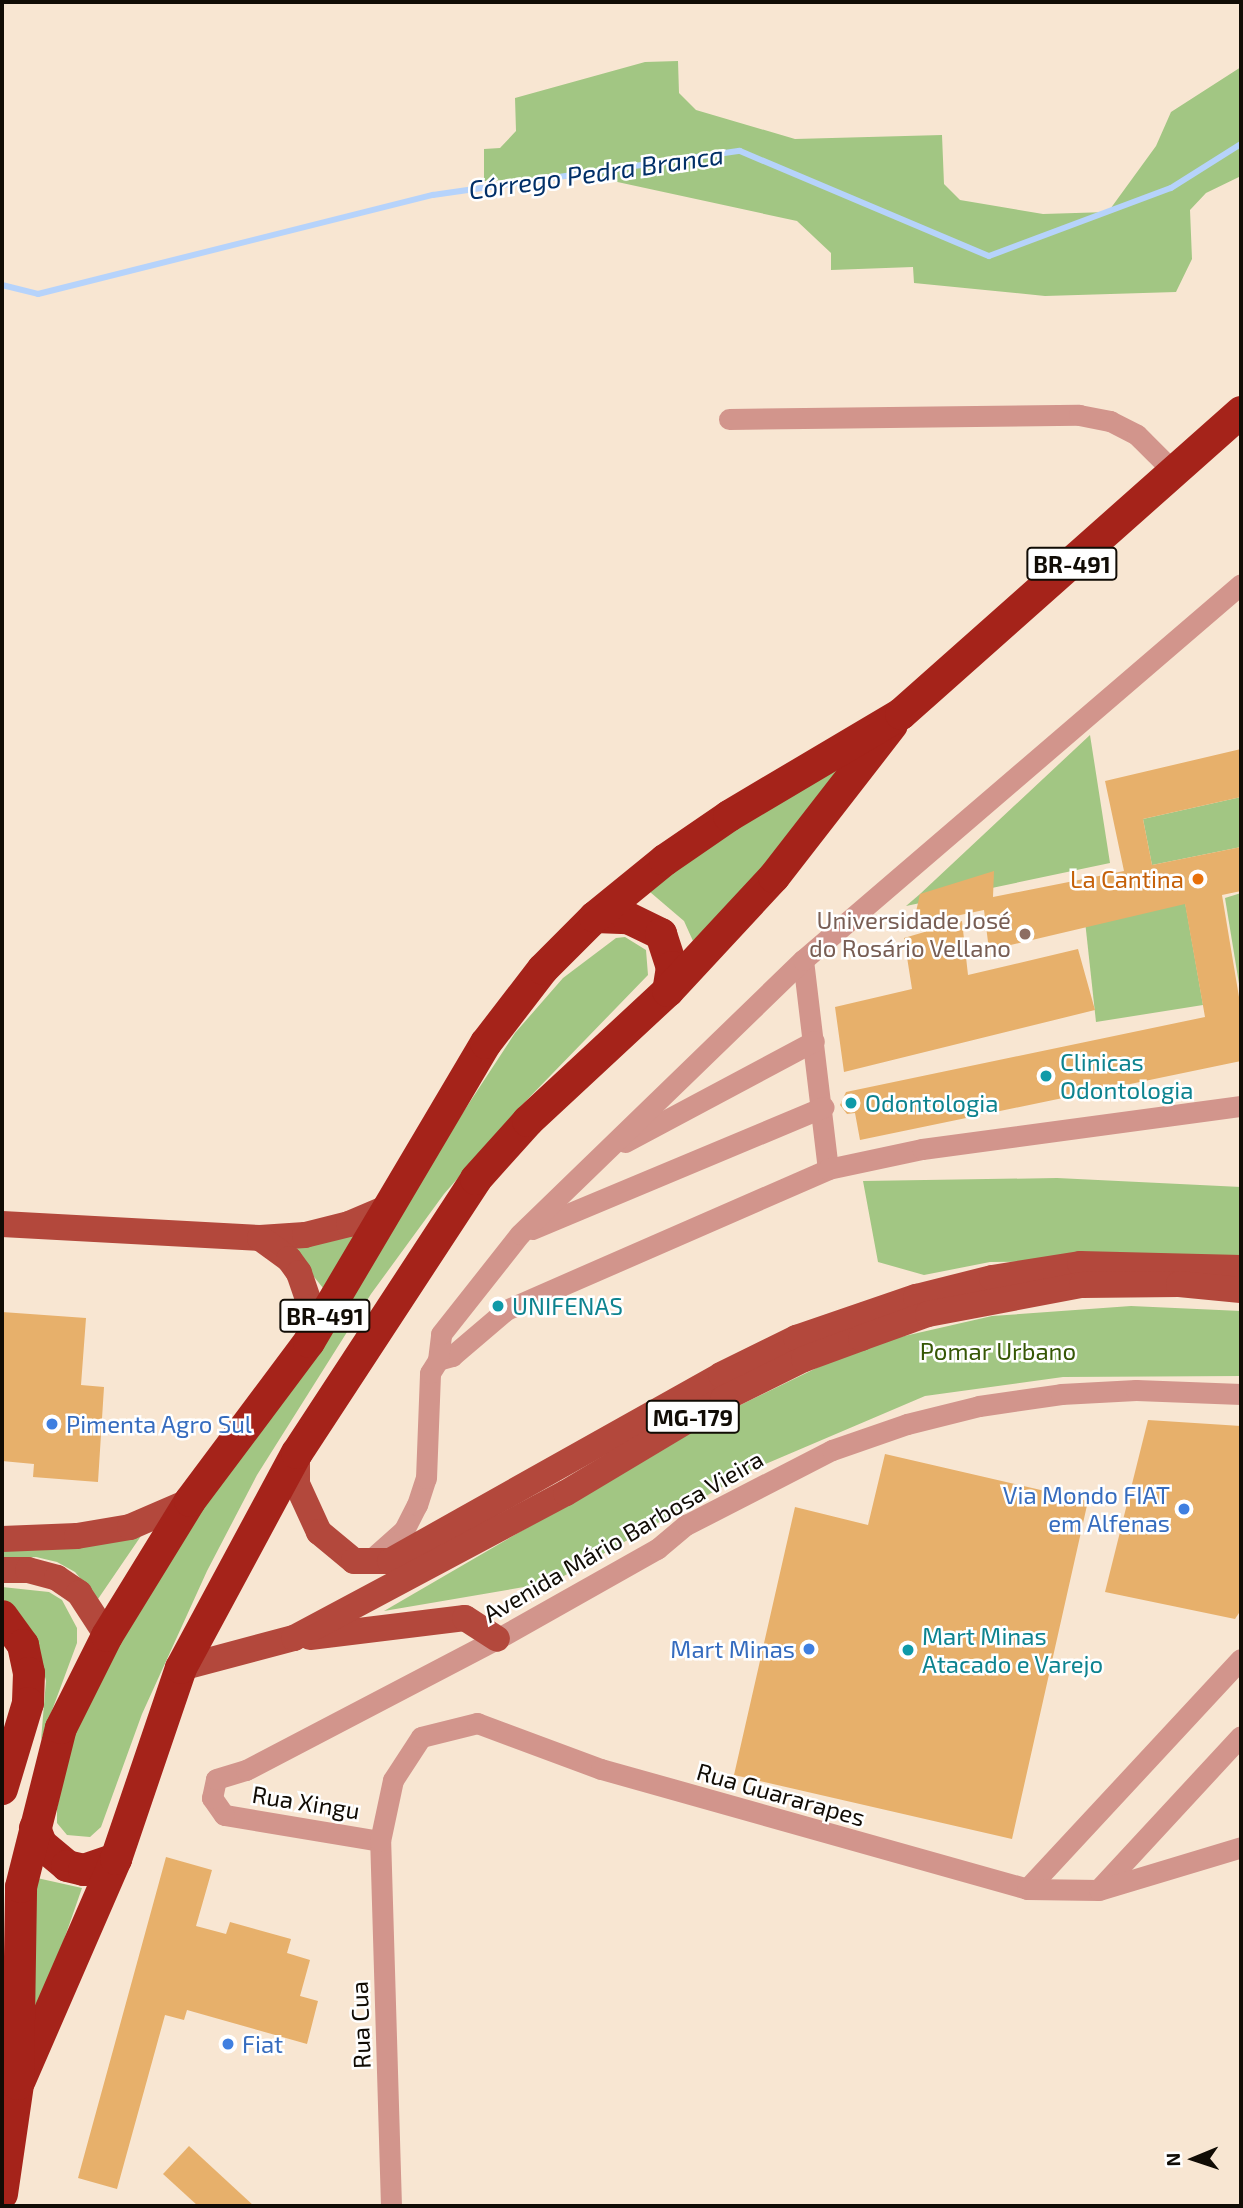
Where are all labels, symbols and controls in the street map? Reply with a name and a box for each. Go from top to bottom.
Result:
water label: Córrego Pedra Branca [466,139,726,205]
road number: BR-491 [1025,544,1119,584]
place label: La Cantina [1070,865,1184,893]
marker: La Cantina [1190,871,1206,887]
place label: Universidade José do Rosário Vellano [808,906,1011,962]
marker: Universidade José do Rosário Vellano [1017,926,1033,942]
place label: Clinicas Odontologia [1060,1048,1193,1104]
marker: Clinicas Odontologia [1038,1068,1054,1084]
place label: Odontologia [865,1089,998,1117]
marker: Odontologia [843,1095,859,1111]
place label: UNIFENAS [512,1292,623,1320]
road number: BR-491 [278,1296,372,1336]
marker: UNIFENAS [490,1298,506,1314]
park label: Pomar Urbano [920,1337,1076,1365]
road number: MG-179 [646,1398,740,1436]
place label: Pimenta Agro Sul [66,1410,253,1438]
marker: Pimenta Agro Sul [44,1416,60,1432]
street label: Avenida Mário Barbosa Vieira [478,1444,768,1628]
place label: Via Mondo FIAT em Alfenas [1003,1481,1170,1537]
marker: Via Mondo FIAT em Alfenas [1176,1501,1192,1517]
place label: Mart Minas Atacado e Varejo [922,1622,1104,1678]
place label: Mart Minas [670,1635,795,1663]
marker: Mart Minas [801,1641,817,1657]
marker: Mart Minas Atacado e Varejo [900,1642,916,1658]
street label: Rua Guararapes [694,1756,868,1832]
street label: Rua Xingu [250,1779,362,1825]
street label: Rua Cua [344,1981,376,2069]
place label: Fiat [242,2030,283,2058]
marker: Fiat [220,2036,236,2052]
north arrow [1159,2124,1229,2194]
text: N [1161,2152,1184,2167]

